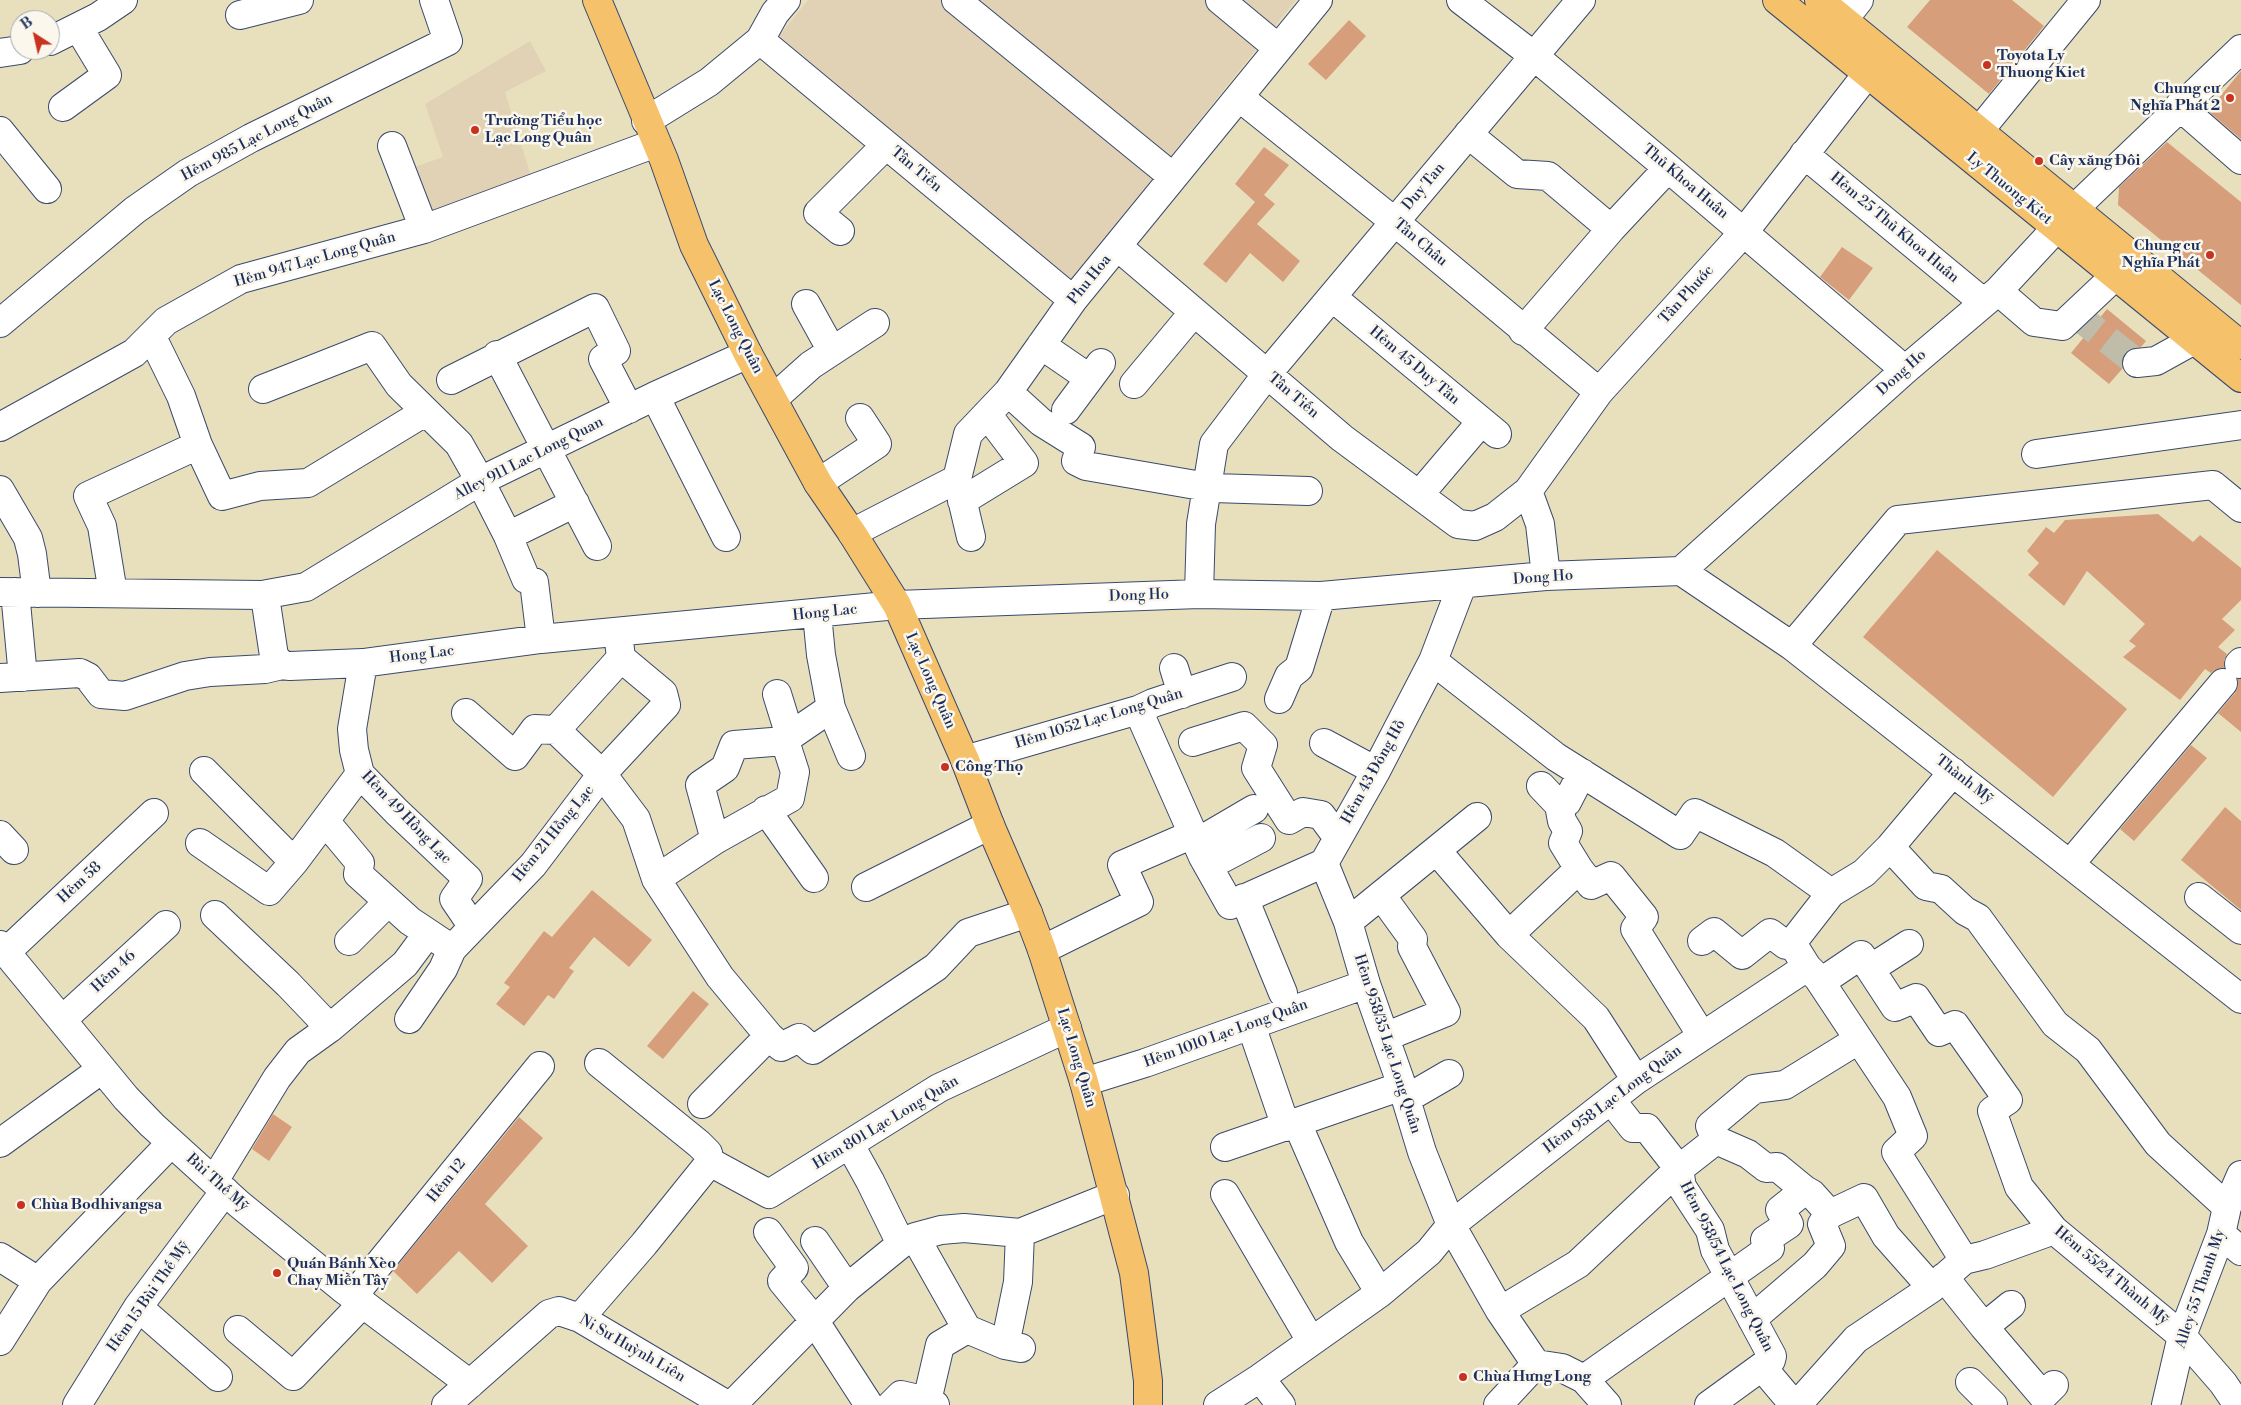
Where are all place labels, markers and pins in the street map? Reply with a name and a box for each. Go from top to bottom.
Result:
place label: Toyota Ly Thuong Kiet [1997,47,2085,82]
marker: Toyota Ly Thuong Kiet [1981,59,1993,71]
place label: Chung cư Nghĩa Phát 2 [2130,80,2220,115]
marker: Chung cư Nghĩa Phát 2 [2224,92,2236,104]
place label: Trường Tiểu học Lạc Long Quân [485,112,602,147]
marker: Trường Tiểu học Lạc Long Quân [469,124,481,136]
place label: Cây xăng Đôi [2049,152,2140,170]
marker: Cây xăng Đôi [2033,155,2045,167]
place label: Chung cư Nghĩa Phát [2122,237,2200,272]
marker: Chung cư Nghĩa Phát [2204,249,2216,261]
place label: Công Thọ [955,758,1023,776]
marker: Công Thọ [939,761,951,773]
place label: Chùa Bodhivangsa [31,1196,162,1214]
marker: Chùa Bodhivangsa [15,1199,27,1211]
place label: Quán Bánh Xèo Chay Miền Tây [287,1255,396,1290]
marker: Quán Bánh Xèo Chay Miền Tây [271,1267,283,1279]
place label: Chùa Hưng Long [1473,1368,1591,1386]
marker: Chùa Hưng Long [1457,1371,1469,1383]

